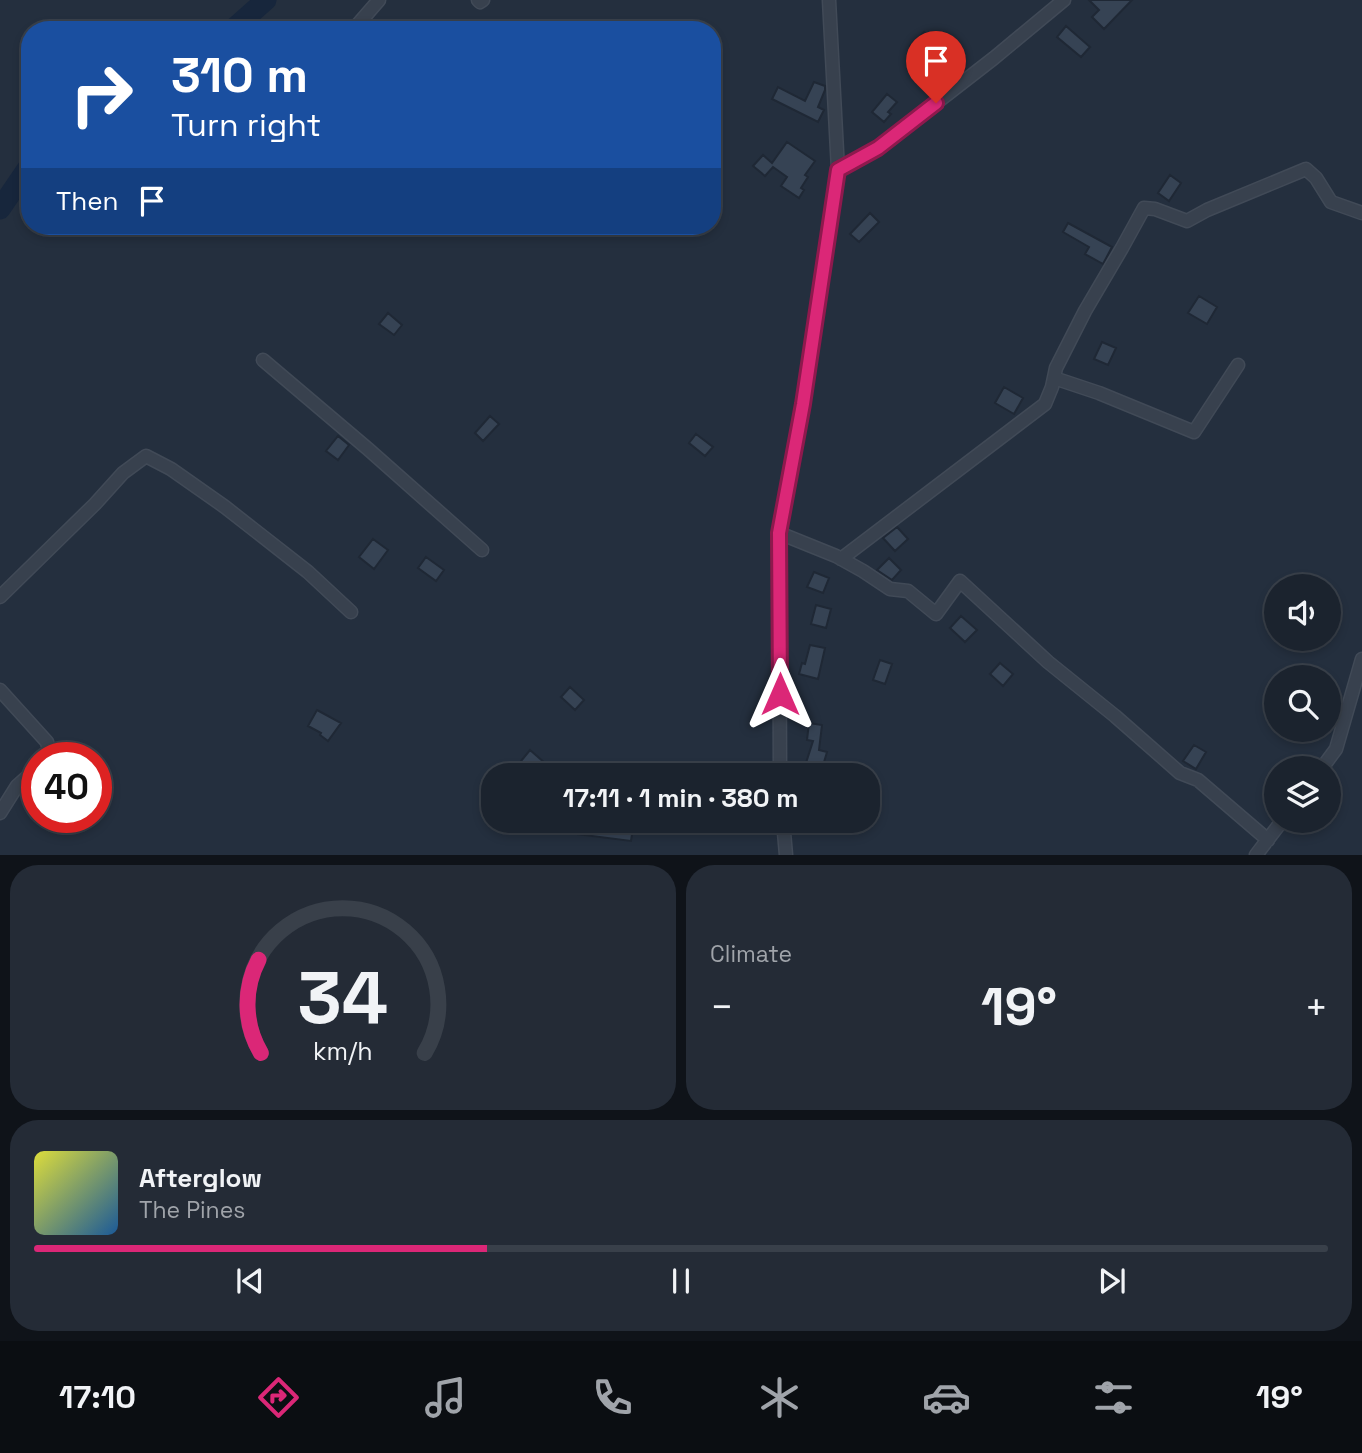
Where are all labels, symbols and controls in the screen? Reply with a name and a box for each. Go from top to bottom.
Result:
pin [906,31,966,103]
icon: arrive [917,42,955,80]
text: 310 m [171,44,308,106]
icon: right [56,49,147,140]
text: Turn right [171,105,321,145]
icon: arrive [133,182,171,220]
text: Then [56,184,119,218]
map controls [1264,574,1341,833]
button: sound [1264,574,1341,651]
position arrow [743,657,817,731]
button: search [1264,665,1341,742]
speed limit sign: 40 [21,742,112,833]
button: layers [1264,756,1341,833]
text: 17:11 · 1 min · 380 m [563,781,798,815]
text: Climate [710,939,792,969]
text: 34 [298,952,388,1045]
text: 19° [981,974,1057,1040]
text: − [710,983,734,1031]
text: + [1304,983,1328,1031]
text: km/h [313,1035,373,1067]
text: Afterglow [139,1161,262,1195]
text: The Pines [139,1195,245,1225]
icon: previous [231,1262,269,1300]
icon: pause [662,1262,700,1300]
icon: next [1093,1262,1131,1300]
icon: directions [254,1373,303,1422]
icon: music [421,1373,470,1422]
icon: phone [588,1373,637,1422]
icon: climate [755,1373,804,1422]
icon: car [922,1373,971,1422]
icon: filters [1089,1373,1138,1422]
text: 17:10 [59,1377,136,1417]
text: 19° [1256,1377,1303,1417]

